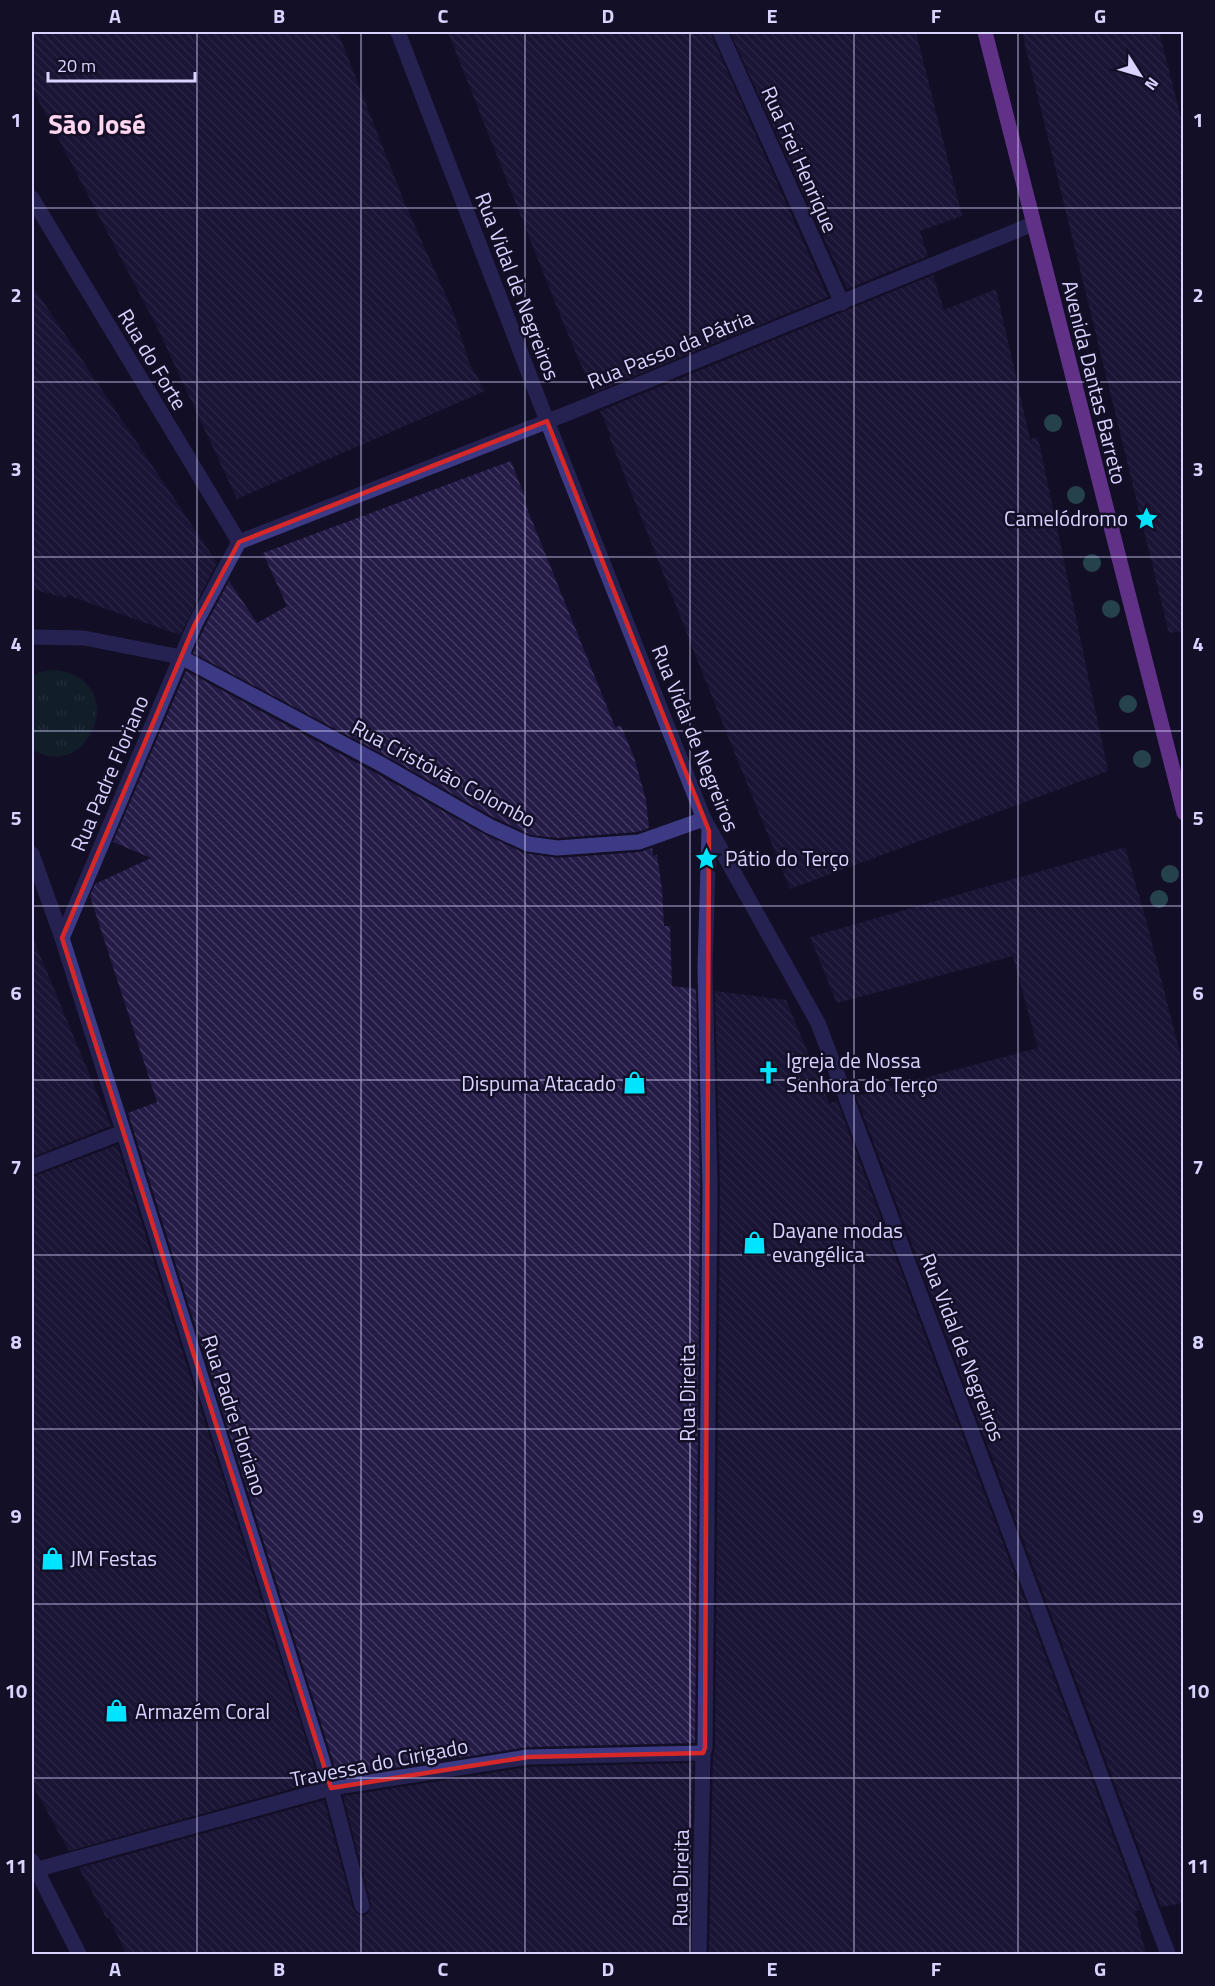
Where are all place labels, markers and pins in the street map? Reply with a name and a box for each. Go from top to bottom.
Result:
place label: Camelódromo [1004,502,1128,534]
place icon: Camelódromo [1133,505,1159,531]
place label: Pátio do Terço [725,842,849,874]
place icon: Pátio do Terço [694,845,720,871]
place label: Igreja de Nossa Senhora do Terço [786,1044,938,1100]
church icon: Igreja de Nossa Senhora do Terço [755,1059,781,1085]
place label: Dispuma Atacado [461,1067,616,1099]
shop icon: Dispuma Atacado [621,1070,647,1096]
place label: Dayane modas evangélica [772,1214,903,1270]
shop icon: Dayane modas evangélica [741,1229,767,1255]
place label: JM Festas [70,1542,157,1574]
shop icon: JM Festas [39,1545,65,1571]
place label: Armazém Coral [135,1695,270,1727]
shop icon: Armazém Coral [104,1698,130,1724]

